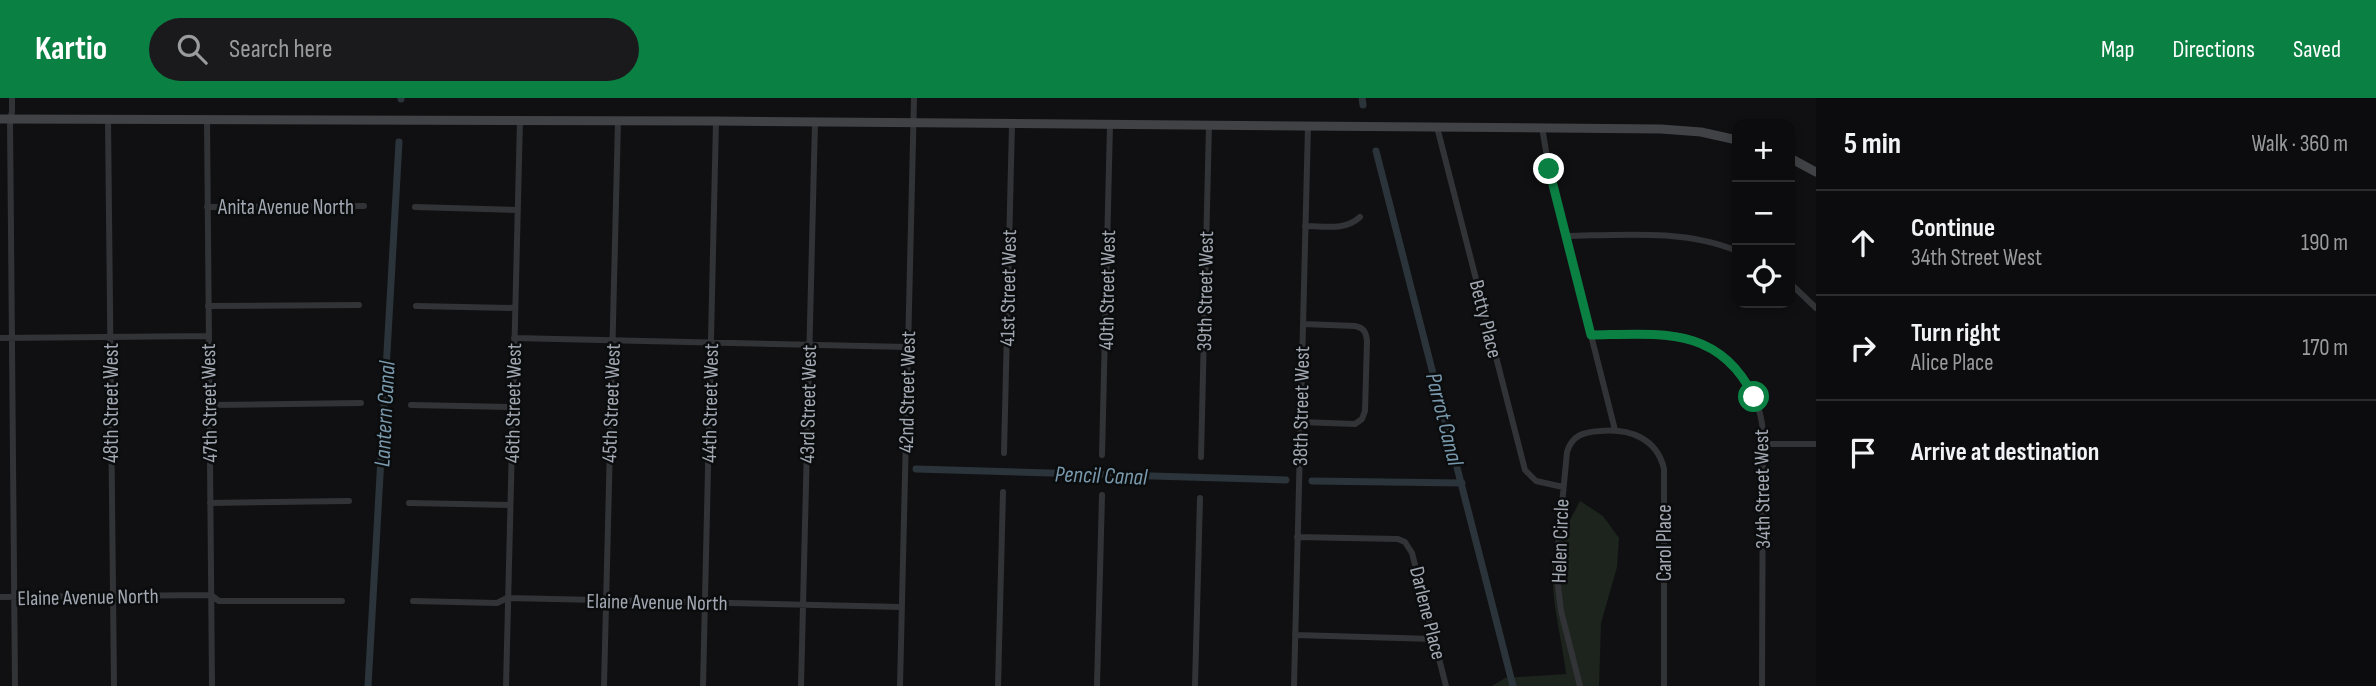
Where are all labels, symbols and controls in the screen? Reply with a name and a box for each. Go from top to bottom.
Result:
search box [149,18,639,81]
text: Kartio [35,29,107,69]
icon: search [173,30,211,68]
text: Search here [229,34,332,65]
text: Map [2101,35,2134,64]
text: Directions [2172,35,2255,64]
text: Saved [2293,35,2341,64]
map controls [1732,119,1795,308]
button: + [1732,119,1795,182]
text: 5 min [1844,126,1901,162]
text: Walk · 360 m [2251,130,2348,158]
route end [1533,153,1564,184]
button: − [1732,182,1795,245]
street label: Anita Avenue North [217,195,354,220]
text: Continue [1911,213,1995,244]
icon: ahead [1844,224,1882,262]
street label: 41st Street West [995,229,1022,347]
text: 190 m [2301,229,2348,257]
street label: 40th Street West [1094,230,1121,350]
street label: 39th Street West [1192,231,1219,351]
text: 34th Street West [1911,244,2042,272]
button: locate [1732,245,1795,308]
street label: Betty Place [1464,277,1507,361]
text: Turn right [1911,318,2000,349]
icon: right [1844,329,1882,367]
street label: 42nd Street West [894,331,921,453]
text: 170 m [2302,334,2348,362]
street label: 48th Street West [99,343,124,463]
street label: 47th Street West [196,343,223,463]
street label: 46th Street West [500,343,527,463]
street label: 45th Street West [597,343,626,463]
street label: 44th Street West [697,343,724,463]
street label: 43rd Street West [795,344,822,464]
street label: 38th Street West [1288,346,1315,466]
text: Alice Place [1911,349,1993,377]
water label: Lantern Canal [368,360,402,468]
water label: Parrot Canal [1419,370,1469,469]
route start [1738,381,1769,412]
street label: 34th Street West [1749,429,1776,549]
icon: arrive [1844,434,1882,472]
text: Arrive at destination [1911,437,2099,468]
water label: Pencil Canal [1054,460,1148,492]
street label: Helen Circle [1547,498,1574,584]
street label: Carol Place [1652,504,1677,582]
street label: Darlene Place [1404,564,1451,662]
street label: Elaine Avenue North [17,584,159,611]
street label: Elaine Avenue North [586,589,728,616]

